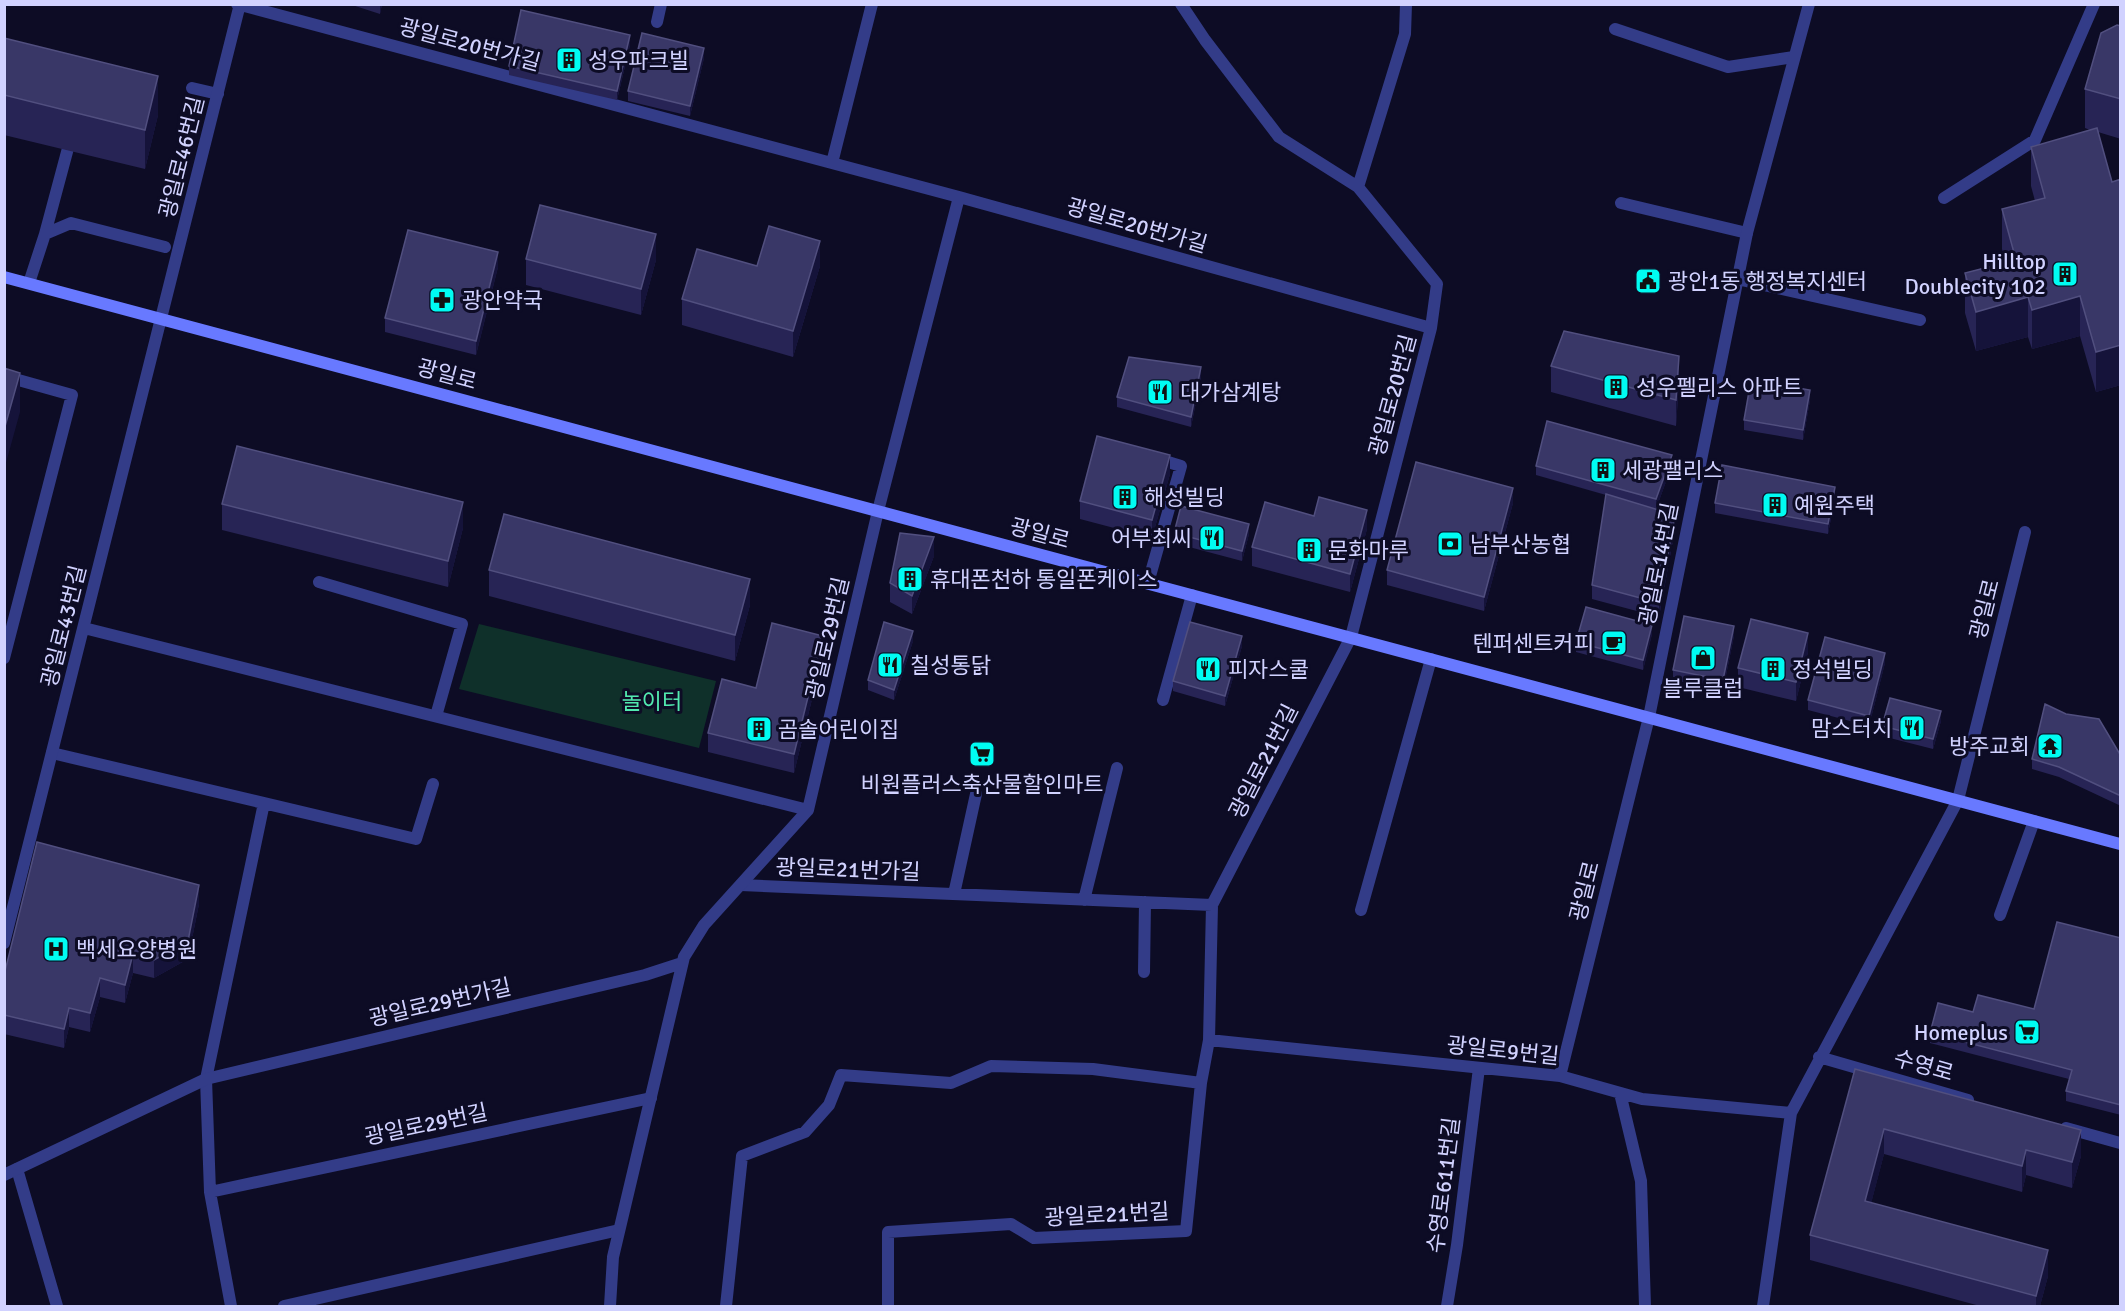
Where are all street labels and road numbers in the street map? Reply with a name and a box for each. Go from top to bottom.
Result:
street label: 광일로20번가길 [396,13,543,76]
street label: 광일로46번길 [153,93,210,221]
street label: 광일로20번가길 [1063,192,1210,258]
street label: 광일로20번길 [1363,331,1422,459]
street label: 광일로 [414,354,480,395]
street label: 광일로14번길 [1633,500,1684,628]
street label: 광일로 [1007,513,1073,554]
street label: 광일로43번길 [35,562,92,690]
street label: 광일로29번길 [800,574,855,702]
street label: 광일로 [1964,576,2005,642]
street label: 광일로21번길 [1223,699,1304,823]
street label: 광일로21번가길 [775,853,921,886]
street label: 광일로 [1564,858,1605,924]
street label: 광일로29번가길 [366,973,514,1032]
street label: 광일로9번길 [1445,1031,1561,1070]
street label: 수영로 [1891,1044,1957,1087]
street label: 광일로29번길 [362,1098,490,1151]
street label: 수영로611번길 [1422,1116,1465,1255]
street label: 광일로21번길 [1044,1198,1170,1231]

